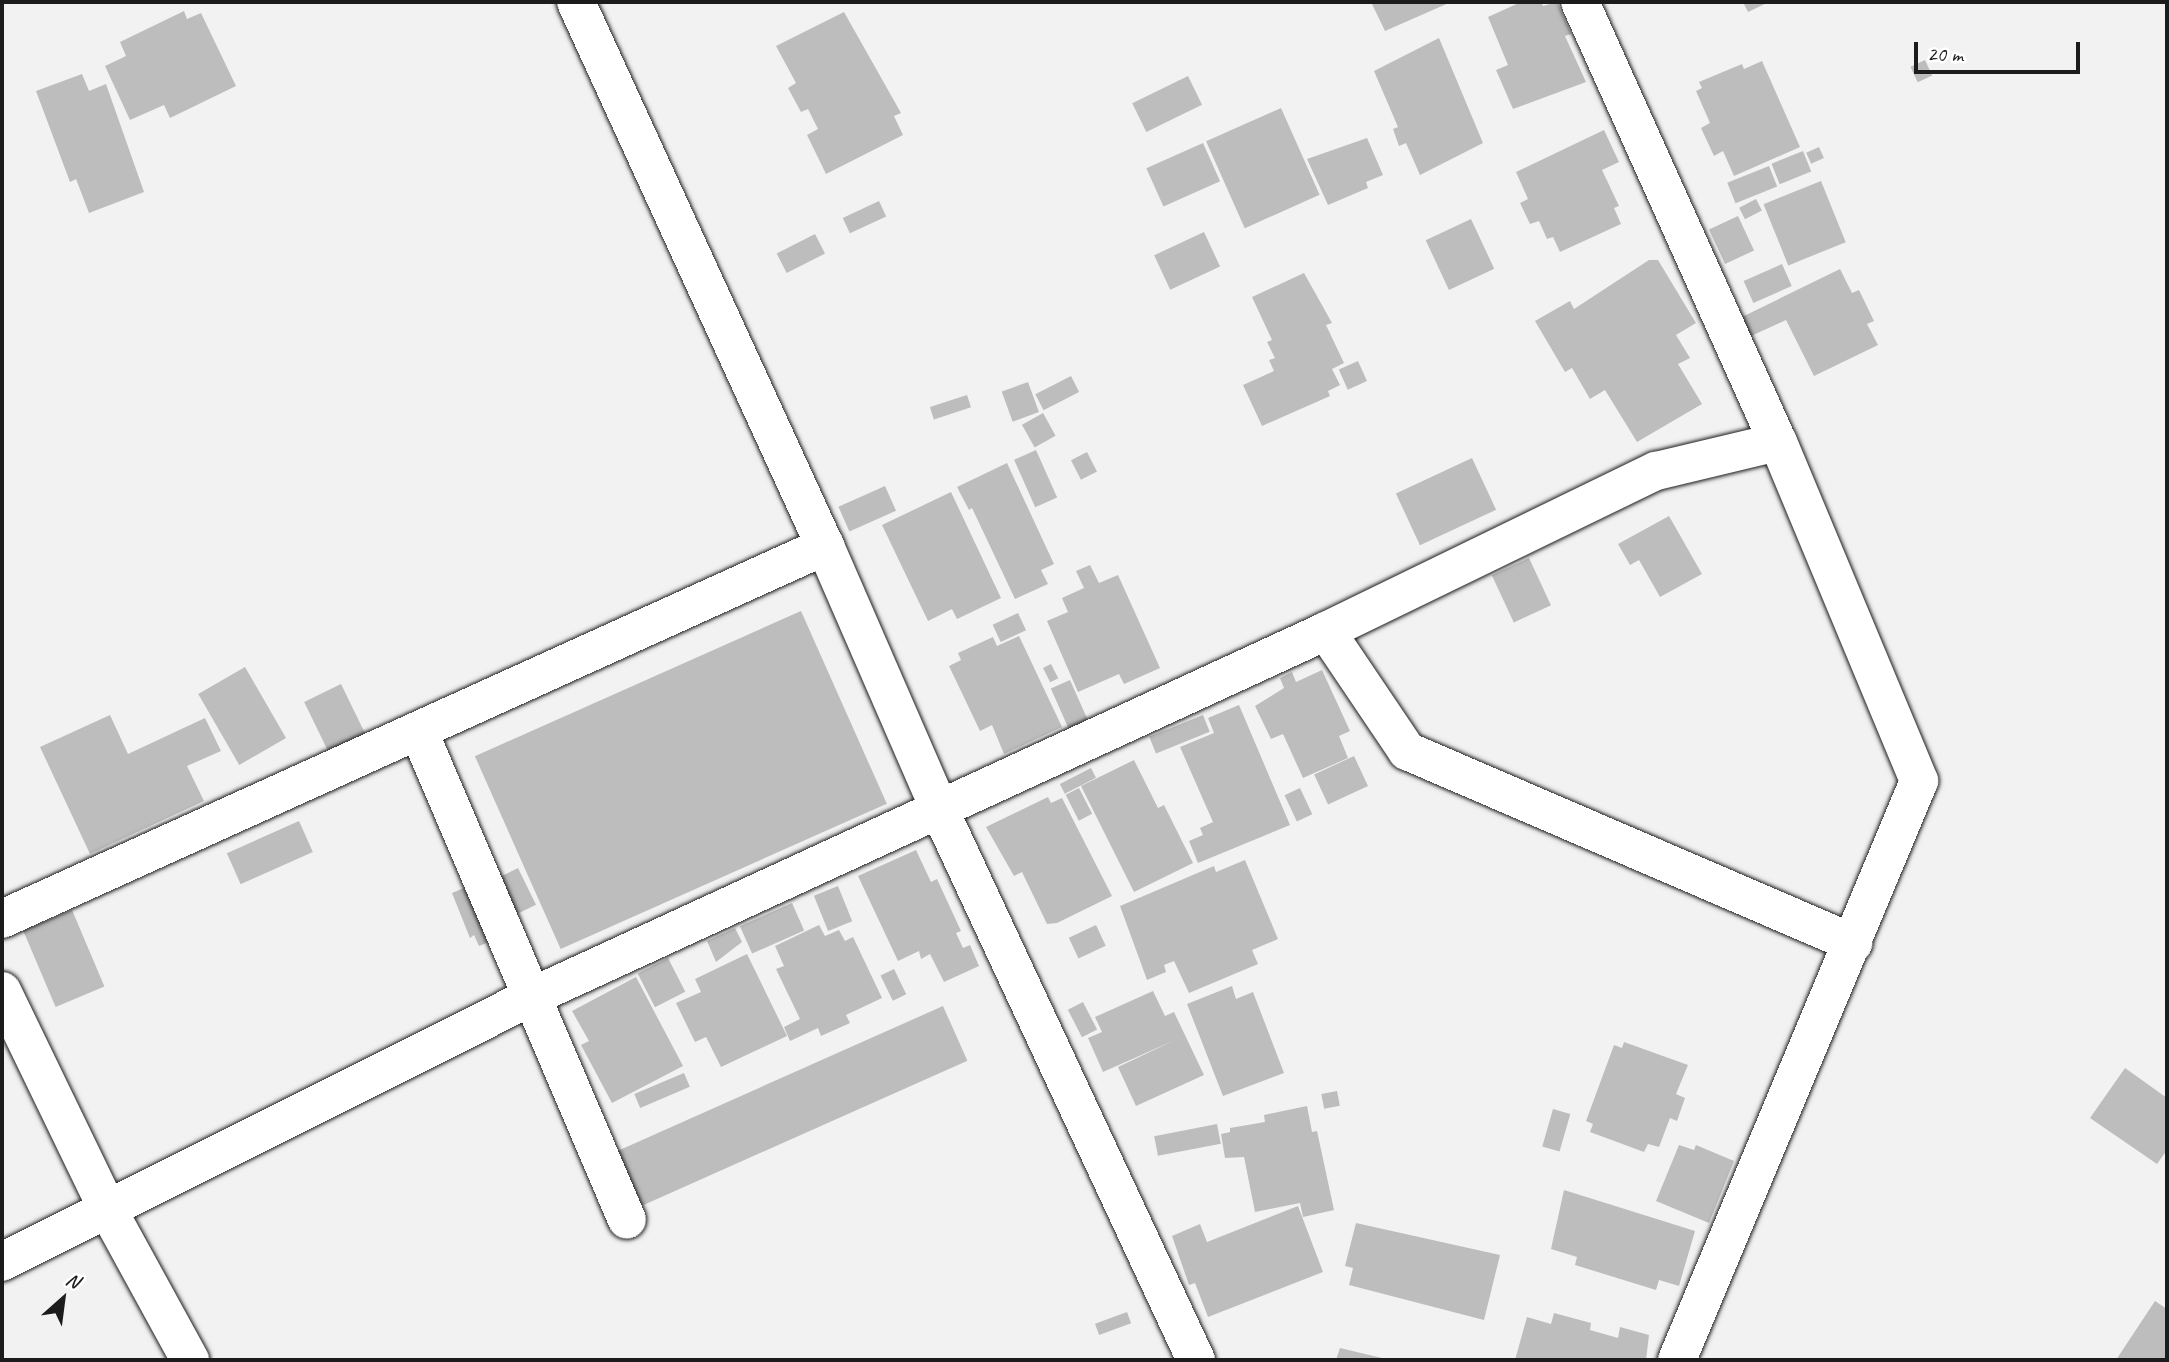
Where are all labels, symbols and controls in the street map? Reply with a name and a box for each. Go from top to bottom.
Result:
scale bar [1917,28,2083,72]
text: 20 m [1927,41,1963,67]
north arrow [28,1264,98,1334]
text: N [62,1267,84,1294]

